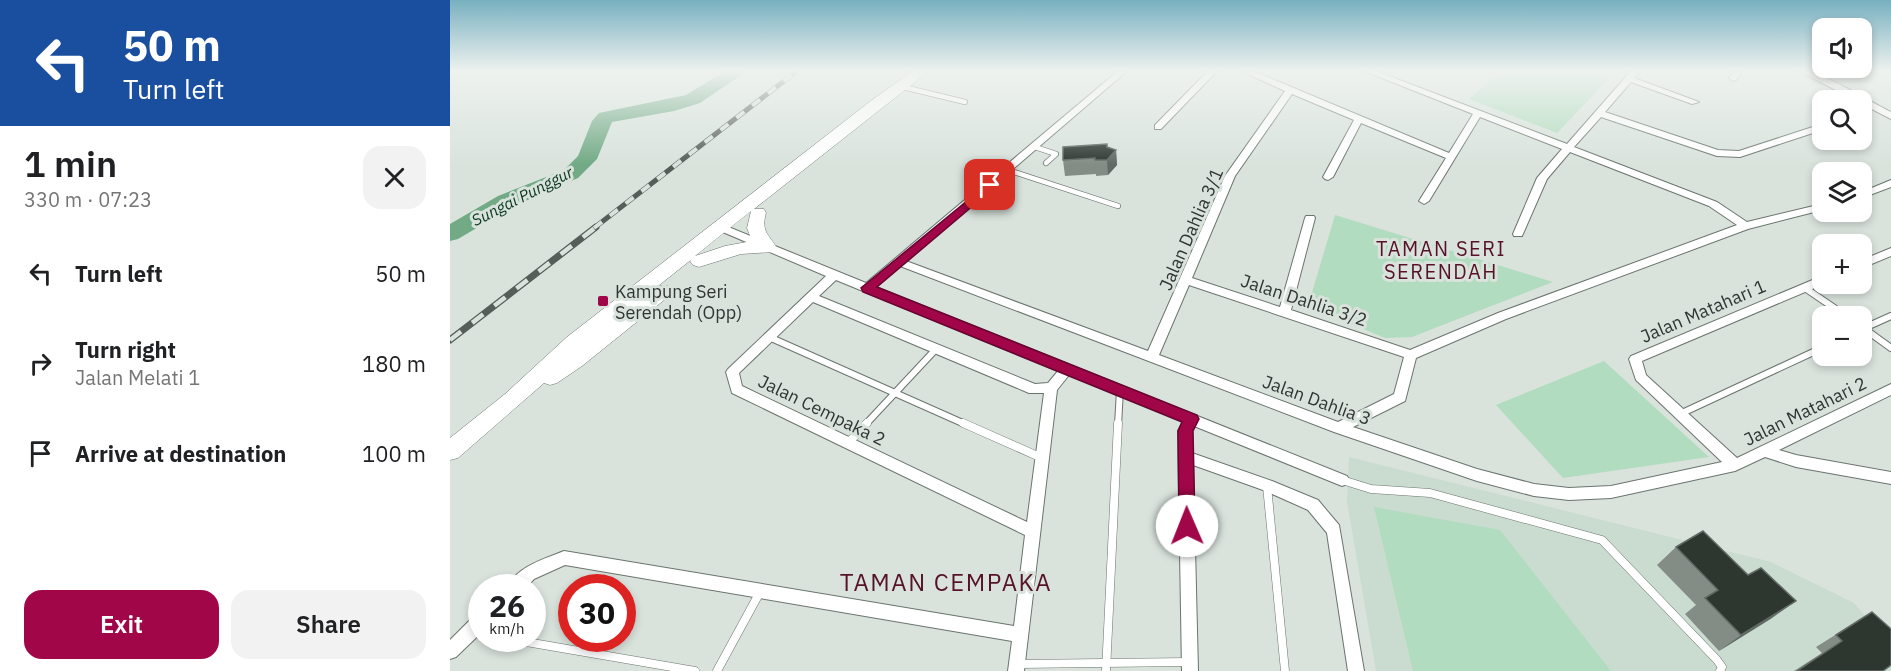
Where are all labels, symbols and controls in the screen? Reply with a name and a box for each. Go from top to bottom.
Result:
text: 50 m [123,18,221,73]
map controls [1812,18,1872,366]
button: sound [1812,18,1872,78]
icon: left [24,24,102,102]
text: Turn left [123,71,224,106]
button: search [1812,90,1872,150]
text: 1 min [24,140,117,187]
button: close [363,146,426,209]
pin [964,159,1015,210]
water label: Sungai Punggur [468,161,577,230]
button: layers [1812,162,1872,222]
street label: Jalan Dahlia 3/1 [1154,164,1228,294]
icon: arrive [973,168,1006,201]
text: 330 m · 07:23 [24,186,152,213]
button: + [1812,234,1872,294]
district label: TAMAN SERI SERENDAH [1376,235,1506,285]
icon: left [24,257,57,290]
text: Turn left [75,259,163,288]
text: 50 m [375,259,426,288]
street label: Jalan Dahlia 3/2 [1238,269,1370,331]
street label: Jalan Matahari 1 [1637,274,1769,348]
place label: Kampung Seri Serendah (Opp) [615,280,742,324]
marker: Kampung Seri Serendah (Opp) [596,294,610,308]
button: − [1812,306,1872,366]
text: Turn right [75,335,176,364]
icon: right [24,347,57,380]
text: 180 m [362,349,426,378]
text: Jalan Melati 1 [75,364,200,391]
street label: Jalan Cempaka 2 [755,369,889,451]
street label: Jalan Dahlia 3 [1260,370,1374,430]
street label: Jalan Matahari 2 [1740,371,1870,451]
icon: arrive [24,437,57,470]
text: Arrive at destination [75,439,286,468]
text: 100 m [362,439,426,468]
position arrow [1155,494,1219,558]
district label: TAMAN CEMPAKA [840,566,1052,598]
speed limit sign: 30 [558,574,636,652]
text: 26 [489,586,525,625]
button: Exit [24,590,219,659]
button: Share [231,590,426,659]
text: km/h [489,619,525,638]

